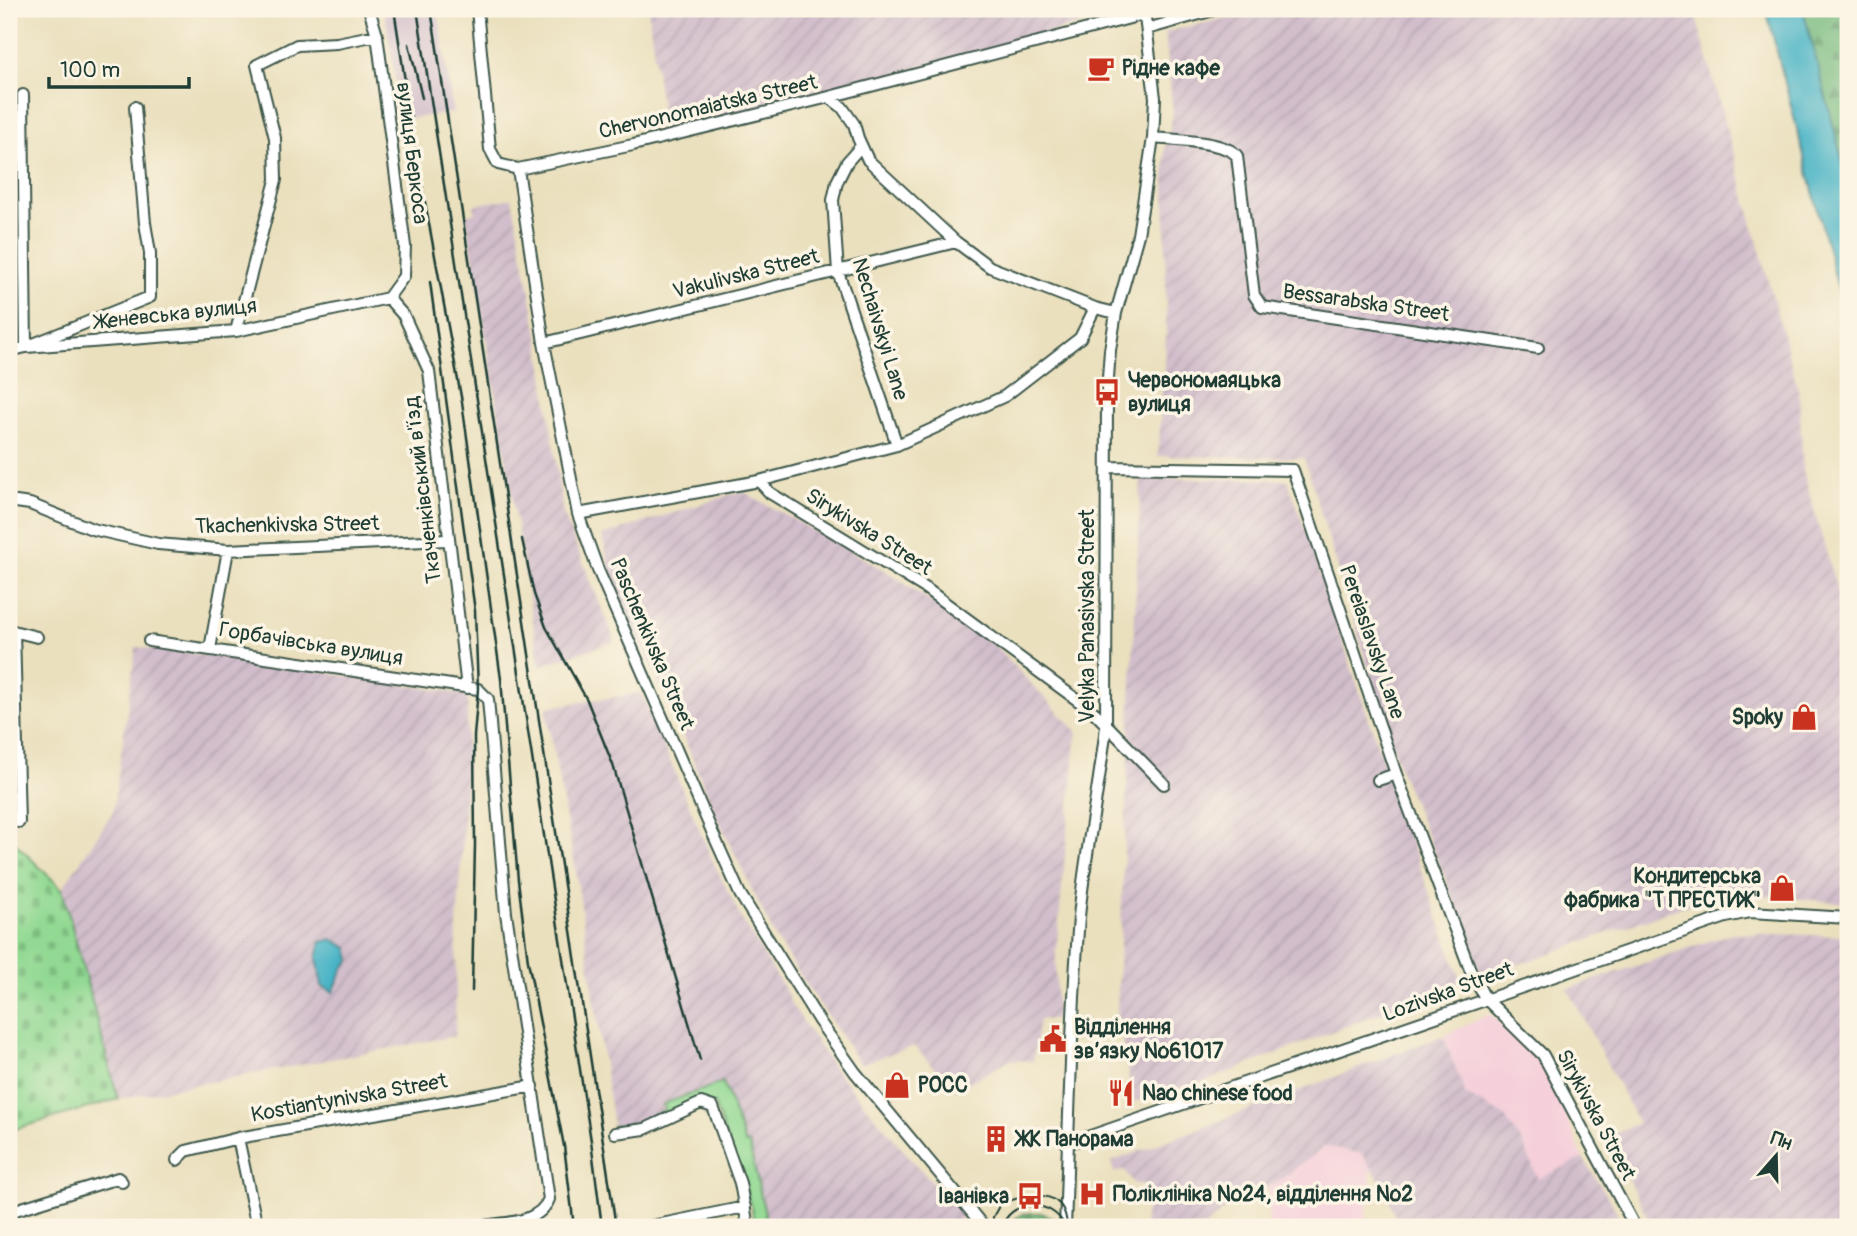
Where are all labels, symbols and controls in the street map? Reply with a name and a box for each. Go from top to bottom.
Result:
scale bar [49,46,189,90]
cafe icon: Рідне кафе [1086,53,1116,83]
place label: Рідне кафе [1122,55,1221,82]
text: 100 m [60,57,120,84]
street label: Chervonomaiatska Street [596,69,820,145]
street label: вулиця Беркоса [390,81,434,225]
street label: Vakulivska Street [670,243,823,305]
street label: Nechaivskyi Lane [846,255,915,404]
street label: Bessarabska Street [1281,278,1451,328]
street label: Женевська вулиця [91,292,258,336]
place label: Червономаяцька вулиця [1128,367,1281,418]
bus stop icon: Червономаяцька вулиця [1092,377,1122,407]
street label: Ткаченківський в'їзд [398,395,448,585]
street label: Sirykivska Street [801,482,938,582]
street label: Velyka Panasivska Street [1074,508,1101,723]
street label: Tkachenkivska Street [195,510,380,540]
street label: Paschenkivska Street [604,554,701,735]
street label: Pereiaslavsky Lane [1333,561,1411,723]
street label: Горбачівська вулиця [217,616,405,672]
shop icon: Spoky [1789,702,1819,732]
place label: Spoky [1732,704,1783,731]
place label: Кондитерська фабрика "Т ПРЕСТИЖ" [1564,863,1761,914]
shop icon: Кондитерська фабрика "Т ПРЕСТИЖ" [1767,873,1797,903]
street label: Lozivska Street [1379,956,1518,1028]
place label: Відділення зв’язку №61017 [1074,1014,1224,1065]
public building icon: Відділення зв’язку №61017 [1038,1024,1068,1054]
street label: Sirykivska Street [1550,1045,1642,1186]
street label: Kostiantynivska Street [249,1067,450,1129]
shop icon: РОСС [882,1070,912,1100]
place label: РОСС [918,1072,968,1099]
restaurant icon: Nao chinese food [1106,1078,1136,1108]
place label: Nao chinese food [1142,1080,1293,1107]
north arrow [1742,1120,1812,1190]
building icon: ЖК Панорама [981,1124,1011,1154]
place label: ЖК Панорама [1013,1126,1134,1153]
text: Пн [1768,1126,1795,1156]
hospital icon: Поліклініка №24, відділення №2 [1077,1179,1107,1209]
bus stop icon: Іванівка [1015,1181,1045,1211]
place label: Поліклініка №24, відділення №2 [1113,1181,1413,1208]
place label: Іванівка [938,1183,1009,1210]

